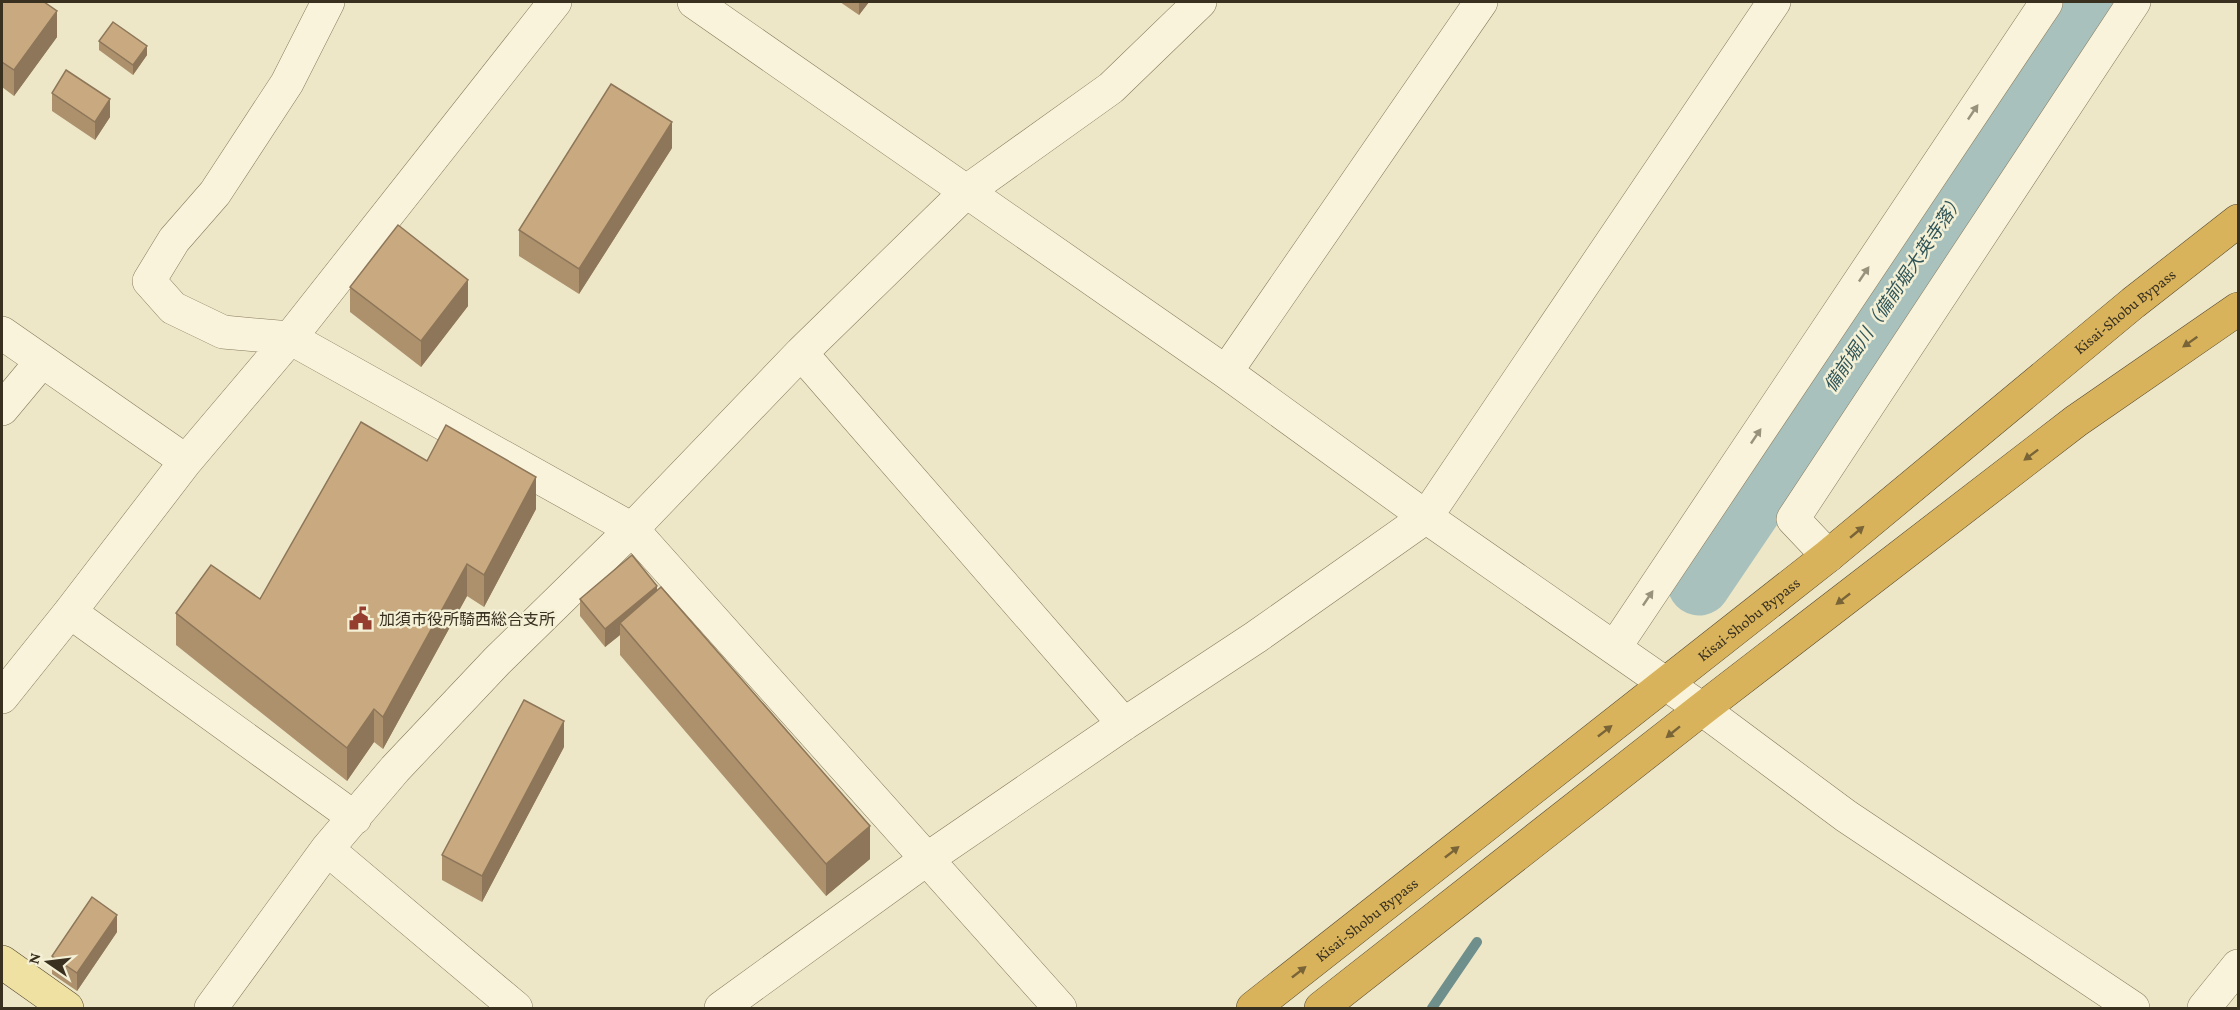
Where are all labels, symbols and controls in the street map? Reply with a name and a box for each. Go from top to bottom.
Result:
one-way arrow [1967,104,1979,120]
water label: 備前堀川（備前堀大英寺落） [1820,190,1968,396]
street label: Kisai-Shobu Bypass [2070,265,2178,357]
one-way arrow [1859,266,1870,282]
one-way arrow [2183,336,2199,348]
one-way arrow [1750,428,1761,444]
one-way arrow [2024,449,2040,461]
one-way arrow [1849,526,1864,539]
street label: Kisai-Shobu Bypass [1694,573,1803,664]
one-way arrow [1642,590,1653,606]
one-way arrow [1835,593,1851,606]
public building icon: 加須市役所騎西総合支所 [348,606,374,632]
place label: 加須市役所騎西総合支所 [379,611,555,628]
one-way arrow [1598,726,1613,738]
one-way arrow [1665,726,1681,739]
one-way arrow [1444,845,1460,858]
street label: Kisai-Shobu Bypass [1312,874,1421,964]
north arrow [18,932,78,992]
text: N [24,951,44,966]
one-way arrow [1291,967,1306,979]

